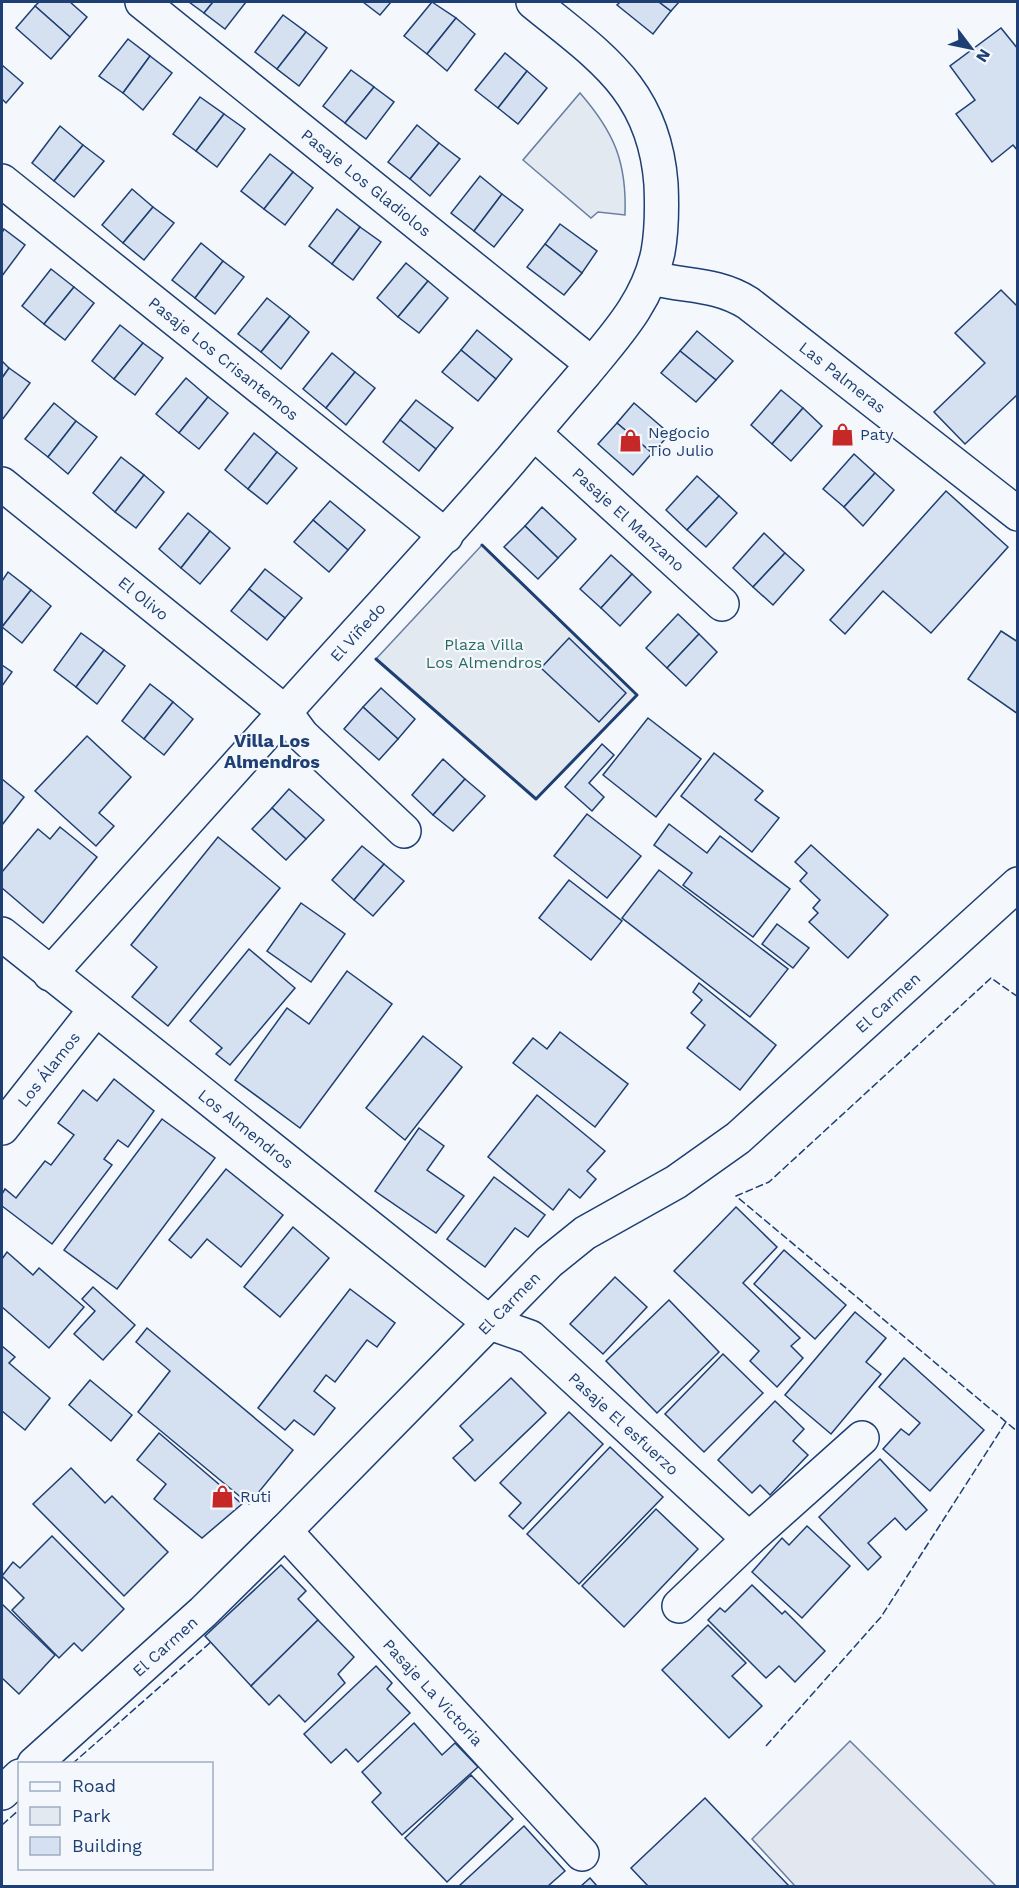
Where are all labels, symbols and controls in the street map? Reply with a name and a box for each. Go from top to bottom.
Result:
north arrow [941,18,1001,78]
text: N [972,46,994,66]
street label: Pasaje Los Gladiolos [298,125,435,240]
street label: Pasaje Los Crisantemos [145,293,303,424]
street label: Las Palmeras [796,337,890,417]
shop icon: Paty [829,421,855,447]
place label: Negocio Tio Julio [648,423,714,460]
place label: Paty [860,425,894,444]
shop icon: Negocio Tio Julio [617,428,643,454]
street label: Pasaje El Manzano [569,463,689,575]
street label: El Olivo [115,572,173,624]
street label: El Viñedo [326,598,389,665]
park label: Plaza Villa Los Almendros [426,635,542,672]
district label: Villa Los Almendros [224,730,320,772]
street label: El Carmen [851,968,924,1037]
street label: Los Álamos [13,1028,84,1110]
street label: Los Almendros [195,1085,297,1172]
street label: El Carmen [474,1267,544,1339]
street label: Pasaje El esfuerzo [565,1368,683,1479]
shop icon: Ruti [209,1483,235,1509]
place label: Ruti [240,1487,271,1506]
street label: El Carmen [128,1612,201,1680]
street label: Pasaje La Victoria [379,1635,487,1750]
legend [18,1762,213,1870]
text: Road [72,1775,116,1796]
text: Park [72,1805,111,1826]
text: Building [72,1835,142,1856]

